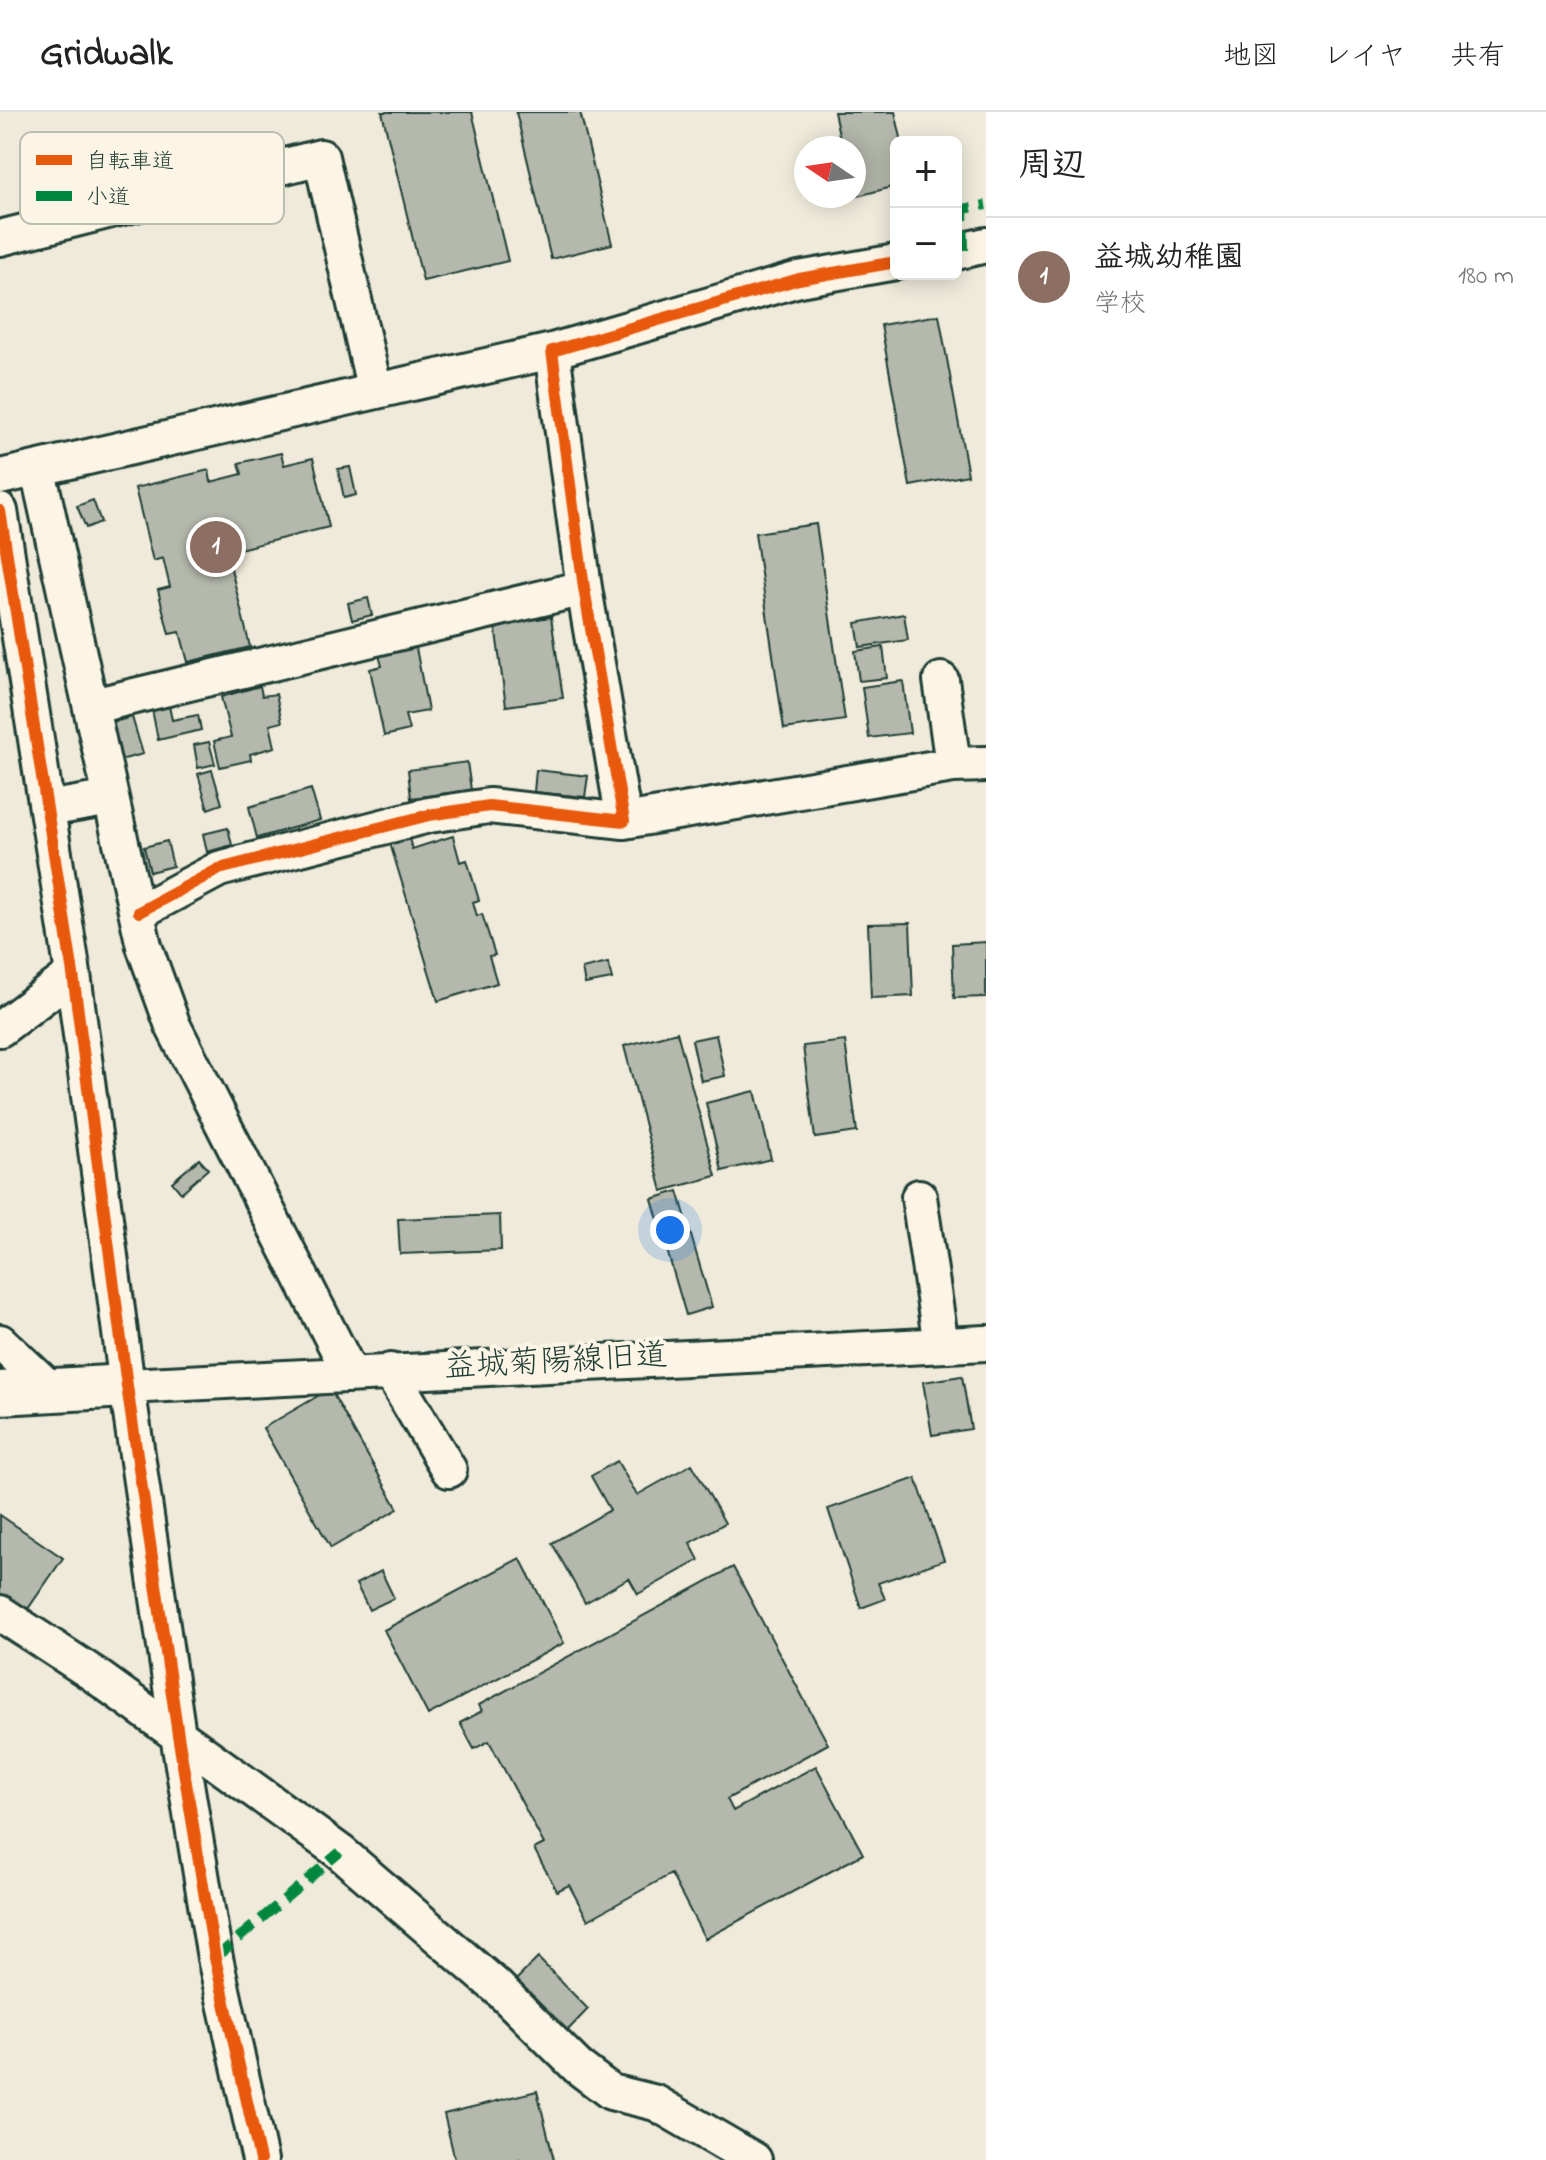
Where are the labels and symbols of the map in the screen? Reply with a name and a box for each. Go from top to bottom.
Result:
legend [20,132,284,224]
north arrow [794,136,866,208]
text: 自転車道 [86,147,174,179]
text: 小道 [86,183,130,215]
pin: 1 [190,517,242,577]
your location [650,1210,690,1250]
street label: 益城菊陽線旧道 [443,1334,669,1392]

